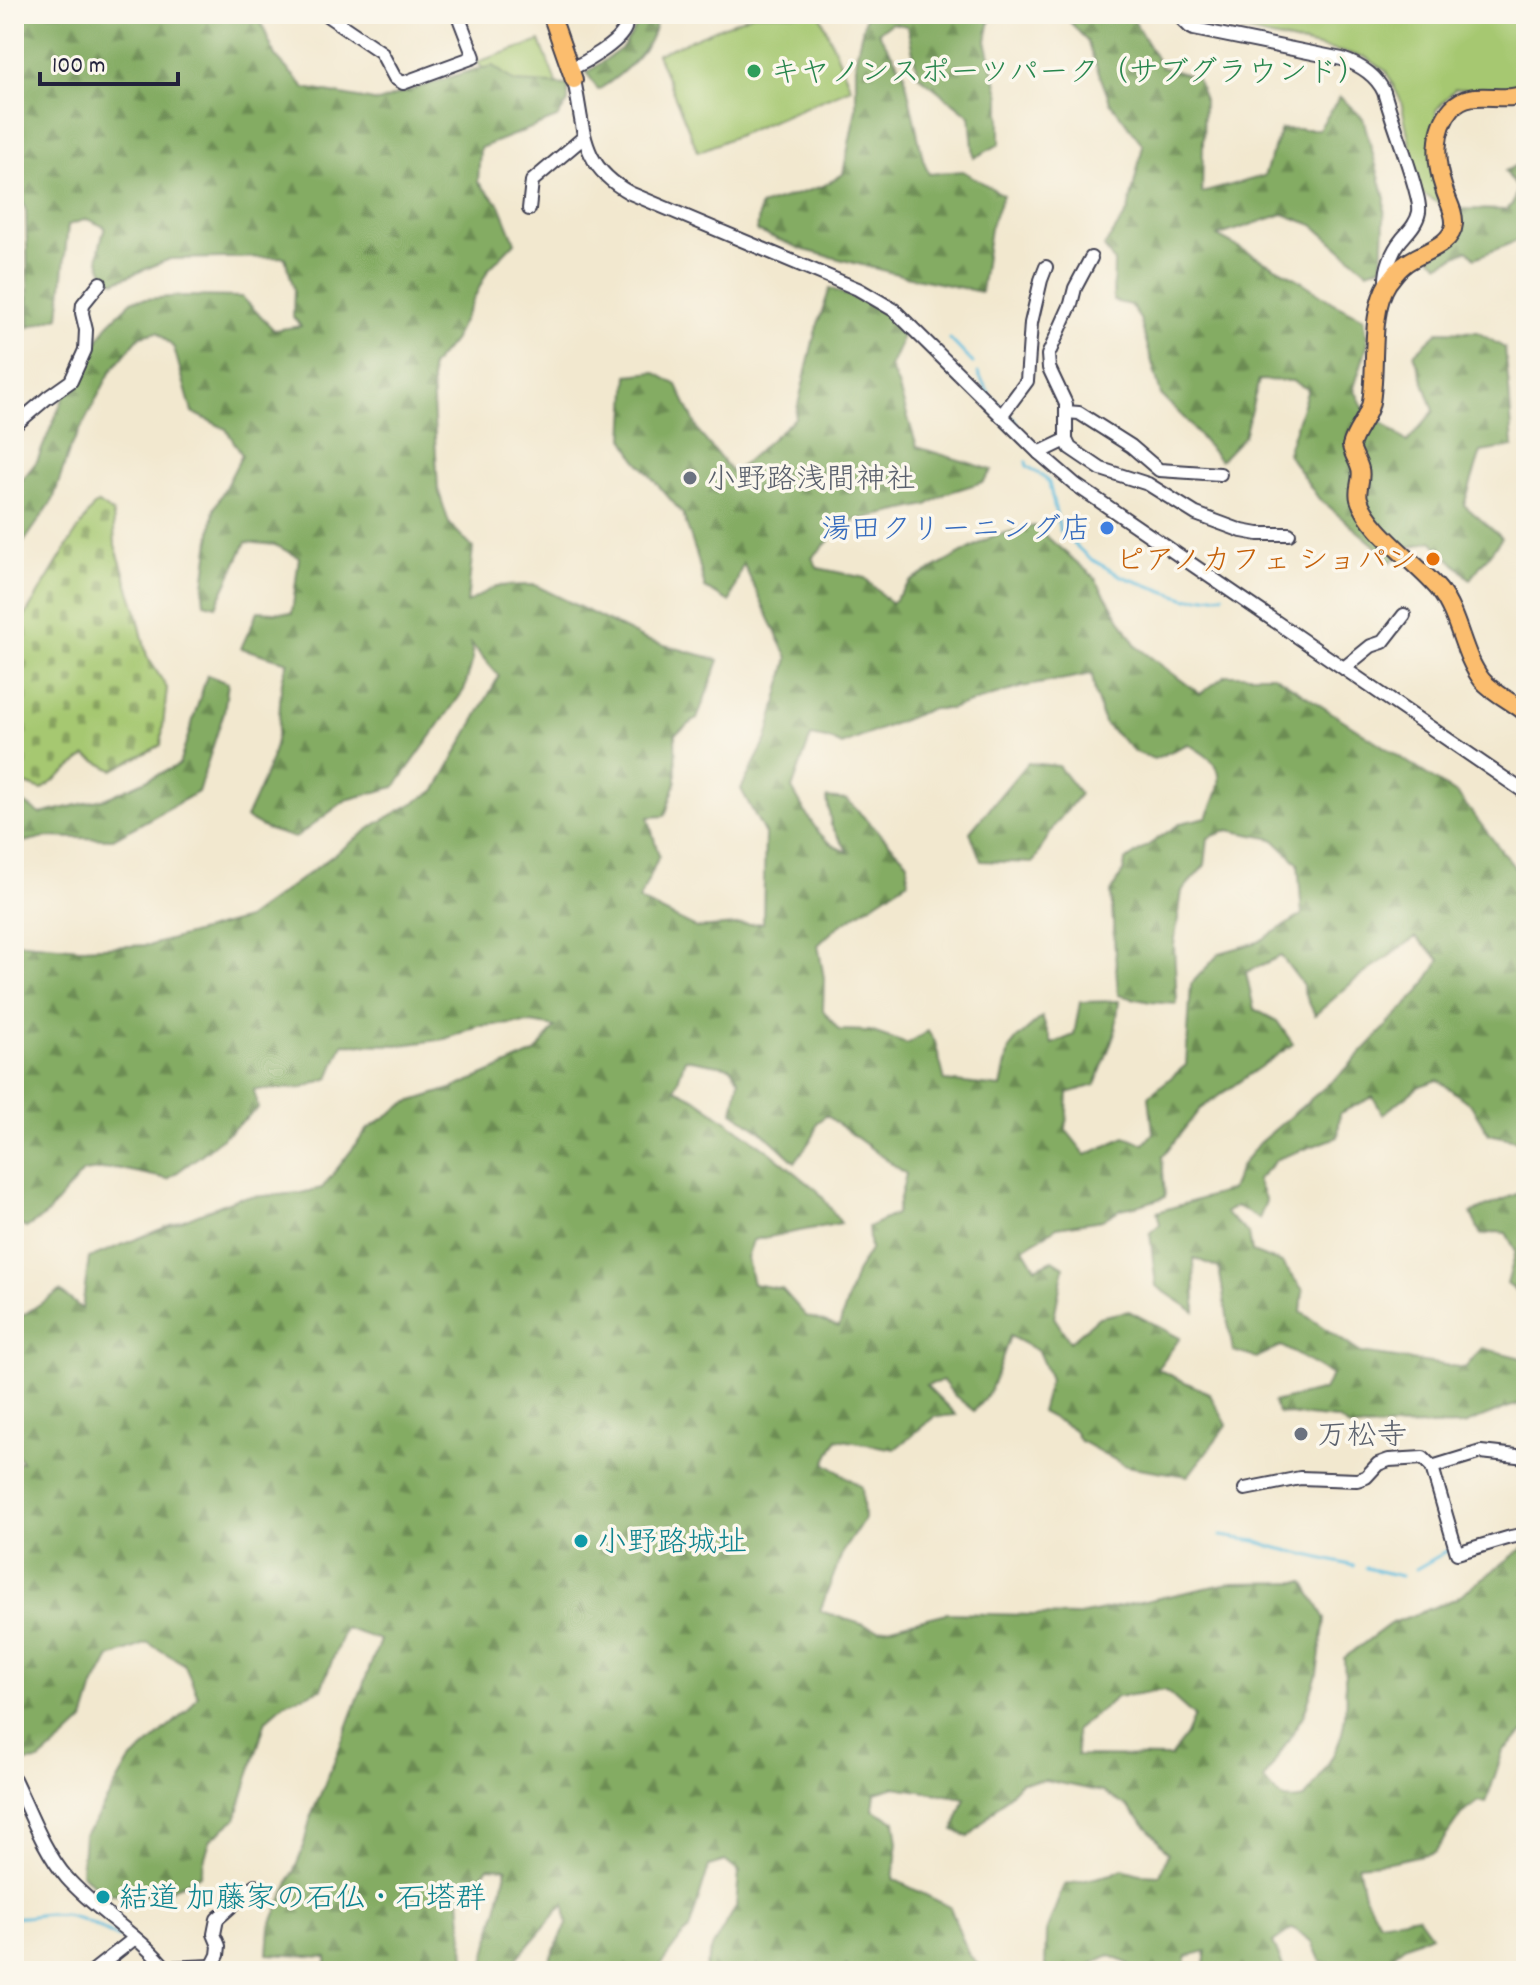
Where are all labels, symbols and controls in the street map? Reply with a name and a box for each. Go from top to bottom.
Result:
scale bar [40,36,178,86]
text: 100 m [52,50,105,84]
place label: キヤノンスポーツパーク（サブグラウンド） [770,54,1368,97]
marker: キヤノンスポーツパーク（サブグラウンド） [745,62,763,80]
place label: 小野路浅間神社 [706,461,916,504]
marker: 小野路浅間神社 [681,469,699,487]
place label: 湯田クリーニング店 [821,511,1091,554]
marker: 湯田クリーニング店 [1098,519,1116,537]
place label: ピアノカフェ ショパン [1115,542,1417,585]
marker: ピアノカフェ ショパン [1424,550,1442,568]
place label: 万松寺 [1317,1417,1407,1460]
marker: 万松寺 [1292,1425,1310,1443]
place label: 小野路城址 [597,1524,747,1567]
marker: 小野路城址 [572,1532,590,1550]
place label: 結道 加藤家の石仏・石塔群 [119,1880,486,1923]
marker: 結道 加藤家の石仏・石塔群 [94,1888,112,1906]

